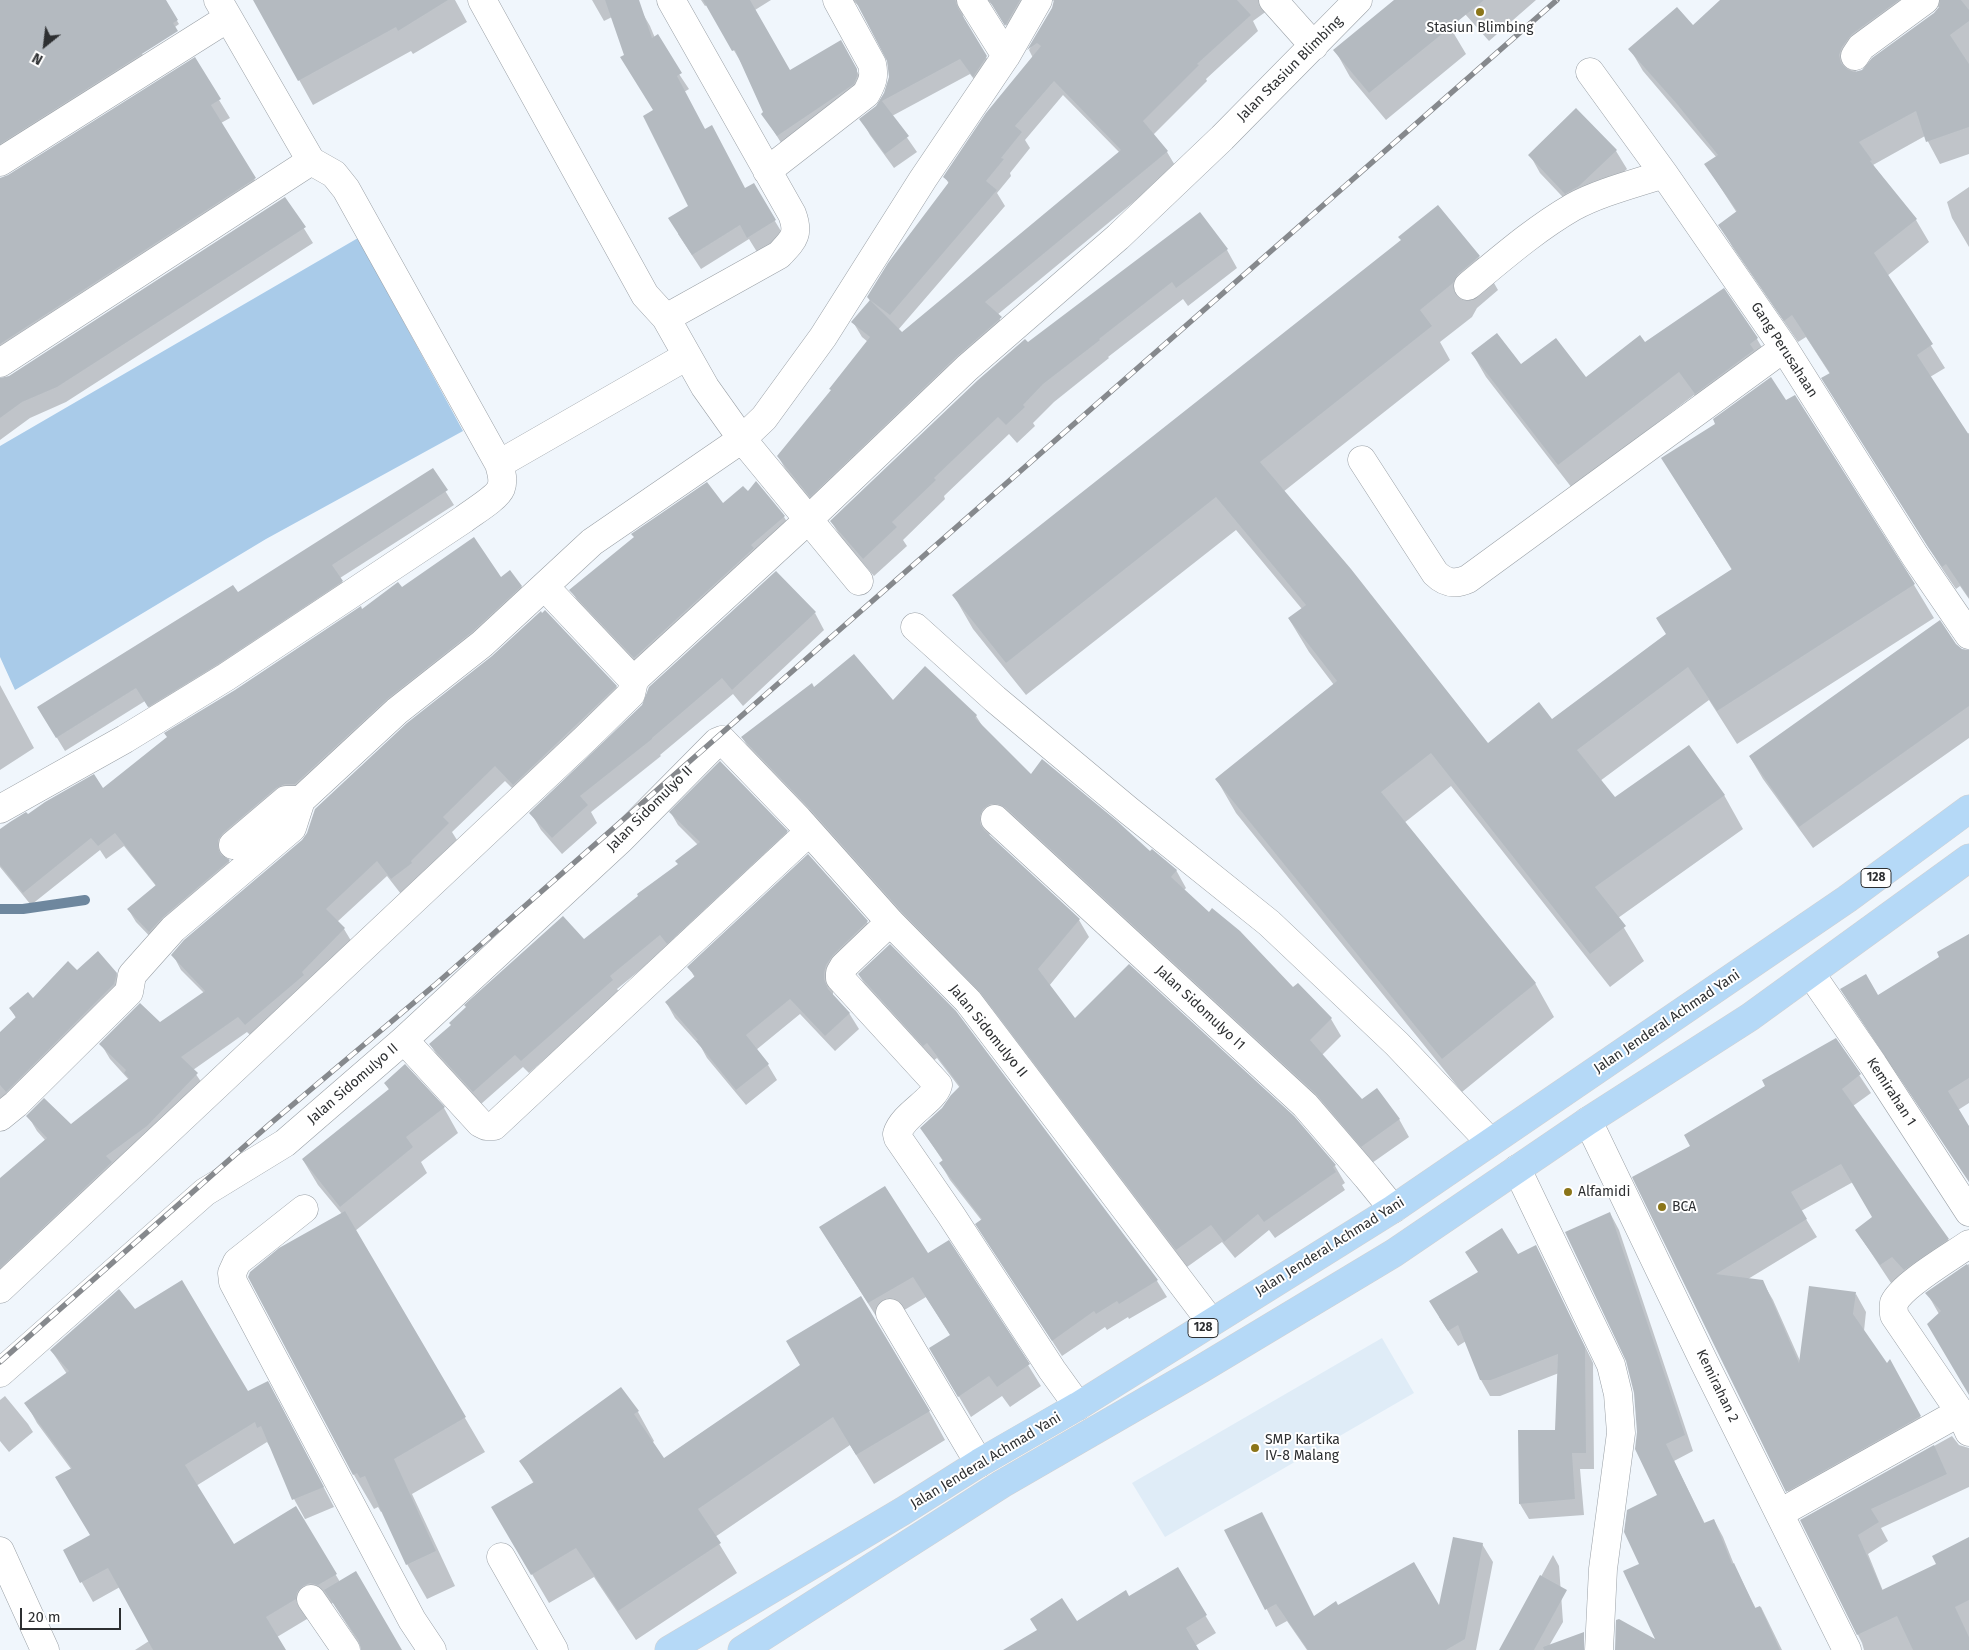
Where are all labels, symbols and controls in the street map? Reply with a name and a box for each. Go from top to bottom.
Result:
marker: Stasiun Blimbing [1474,6,1486,18]
street label: Jalan Stasiun Blimbing [1234,13,1346,125]
north arrow [20,20,70,70]
place label: Stasiun Blimbing [1427,20,1533,36]
text: N [29,49,46,68]
street label: Gang Perusahaan [1747,299,1821,401]
street label: Jalan Sidomulyo II [604,763,696,855]
road number: 128 [1861,868,1891,888]
street label: Jalan Sidomulyo I1 [1152,962,1248,1054]
street label: Jalan Jenderal Achmad Yani [1591,967,1743,1077]
street label: Jalan Sidomulyo II [945,981,1031,1081]
street label: Jalan Sidomulyo II [304,1040,402,1128]
street label: Kemirahan 1 [1863,1055,1919,1129]
place label: Alfamidi [1578,1184,1630,1200]
marker: Alfamidi [1562,1186,1574,1198]
street label: Jalan Jenderal Achmad Yani [1252,1194,1408,1300]
place label: BCA [1672,1199,1696,1215]
marker: BCA [1656,1201,1668,1213]
road number: 128 [1188,1319,1218,1338]
street label: Kemirahan 2 [1692,1347,1742,1425]
street label: Jalan Jenderal Achmad Yani [908,1409,1064,1513]
place label: SMP Kartika IV-8 Malang [1265,1432,1340,1464]
marker: SMP Kartika IV-8 Malang [1249,1442,1261,1454]
scale bar [22,1598,124,1630]
text: 20 m [28,1608,61,1626]

